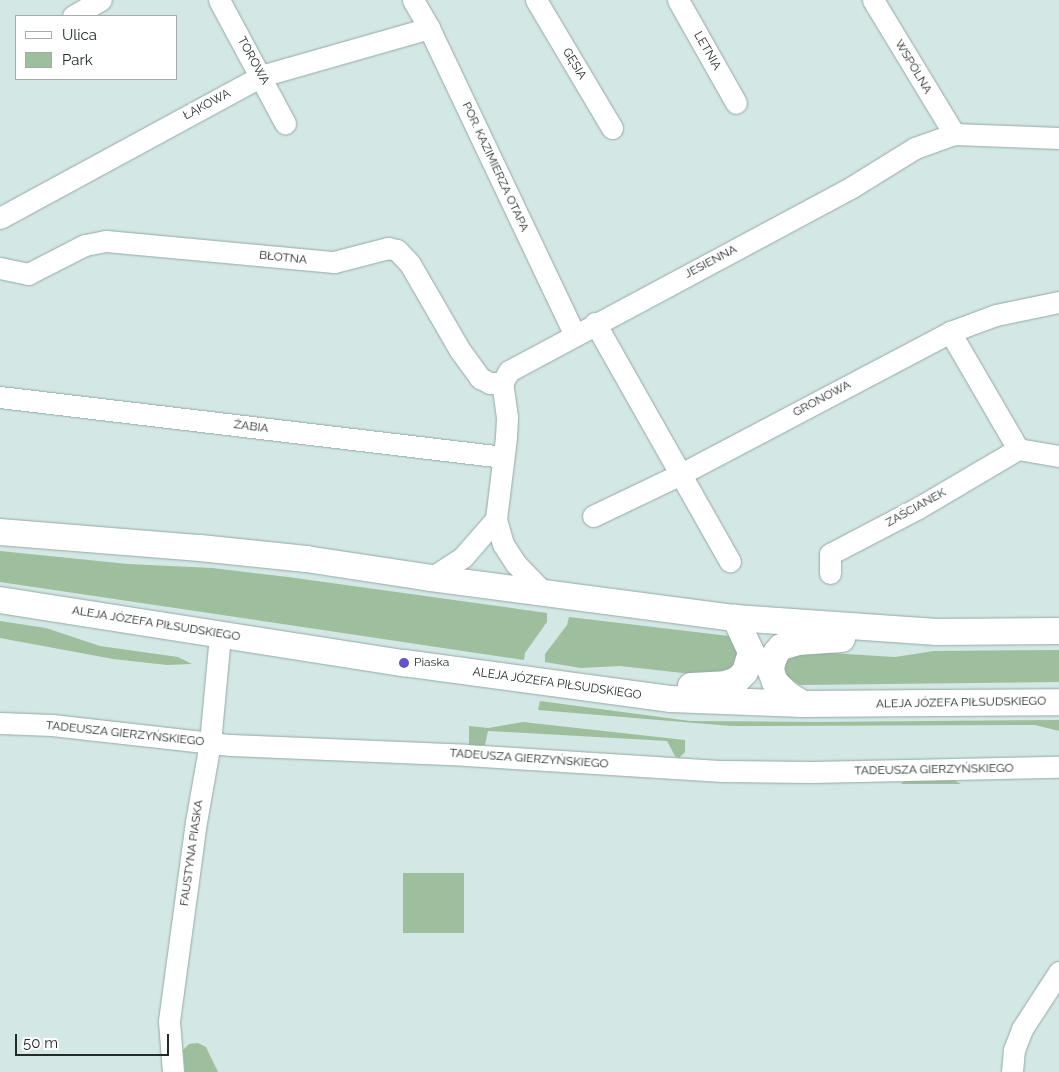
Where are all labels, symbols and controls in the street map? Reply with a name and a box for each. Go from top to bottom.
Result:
legend [15,15,178,80]
text: Ulica [62,26,97,44]
street label: LETNIA [690,29,724,73]
street label: TOROWA [234,35,272,87]
street label: WSPÓLNA [891,37,935,97]
street label: GĘSIA [559,46,589,82]
text: Park [62,51,93,69]
street label: ŁĄKOWA [181,87,233,123]
street label: POR. KAZIMIERZA OTAPA [459,100,531,234]
street label: JESIENNA [682,242,740,282]
street label: BŁOTNA [258,248,308,268]
street label: GRONOWA [791,378,853,420]
street label: ŻABIA [233,418,269,436]
street label: ZAŚCIANEK [883,486,949,530]
street label: ALEJA JÓZEFA PIŁSUDSKIEGO [70,603,242,645]
place label: Piaska [414,656,449,670]
marker: Piaska [398,657,410,669]
street label: ALEJA JÓZEFA PIŁSUDSKIEGO [471,665,643,703]
street label: ALEJA JÓZEFA PIŁSUDSKIEGO [875,694,1047,712]
street label: TADEUSZA GIERZYŃSKIEGO [45,718,205,750]
street label: TADEUSZA GIERZYŃSKIEGO [449,746,609,772]
street label: TADEUSZA GIERZYŃSKIEGO [854,761,1014,779]
street label: FAUSTYNA PIASKA [177,799,207,907]
scale bar [18,1024,171,1056]
text: 50 m [23,1034,58,1052]

